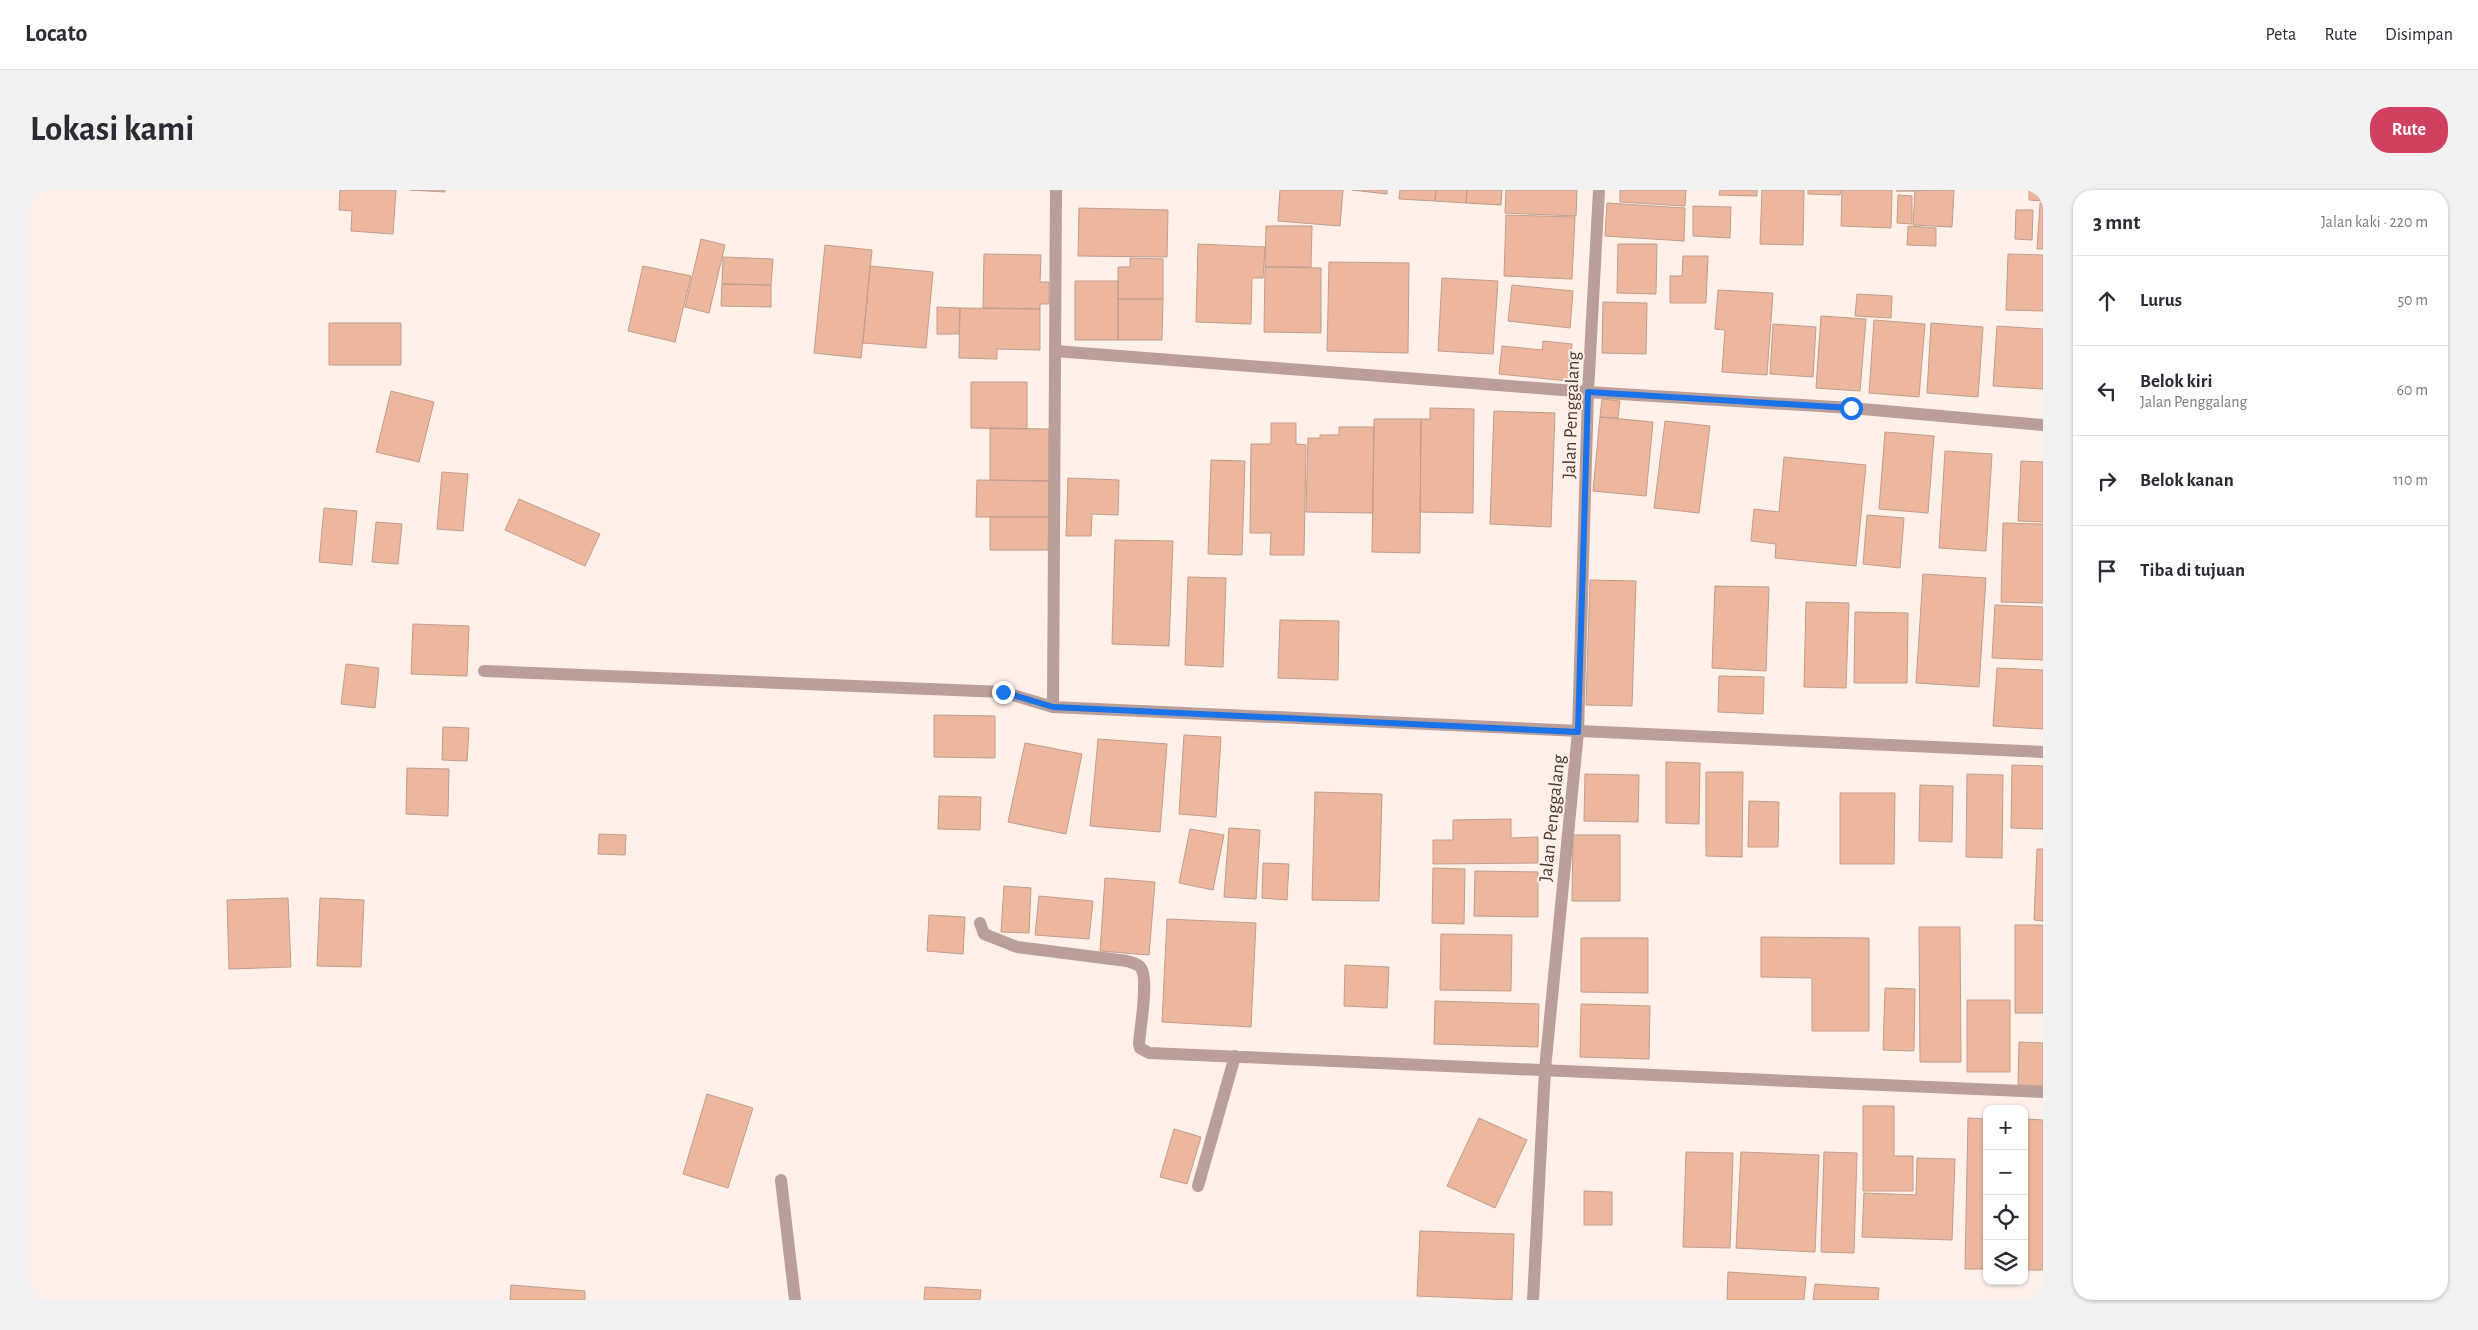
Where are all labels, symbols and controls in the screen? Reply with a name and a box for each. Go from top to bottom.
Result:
text: Locato [25,22,87,46]
text: Peta [2265,26,2296,44]
text: Rute [2324,26,2357,44]
text: Disimpan [2385,26,2453,44]
button: Rute [2370,107,2448,153]
text: Lokasi kami [30,112,194,147]
text: 3 mnt [2093,212,2140,233]
text: Jalan kaki · 220 m [2321,214,2428,230]
icon: ahead [2093,287,2121,315]
text: Lurus [2140,291,2182,310]
text: 50 m [2397,292,2428,308]
street label: Jalan Penggalang [1560,350,1583,479]
text: Belok kiri [2140,372,2212,391]
icon: left [2093,377,2121,405]
text: 60 m [2397,382,2428,398]
text: Jalan Penggalang [2140,394,2247,410]
route start [1840,397,1863,420]
icon: right [2093,467,2121,495]
text: Belok kanan [2140,471,2234,490]
text: 110 m [2393,472,2428,488]
icon: arrive [2093,557,2121,585]
text: Tiba di tujuan [2140,561,2245,580]
route end [992,681,1015,704]
street label: Jalan Penggalang [1536,753,1569,883]
map controls [1983,1105,2028,1285]
button: + [1983,1105,2028,1150]
button: − [1983,1150,2028,1195]
button: locate [1983,1195,2028,1240]
button: layers [1983,1240,2028,1285]

